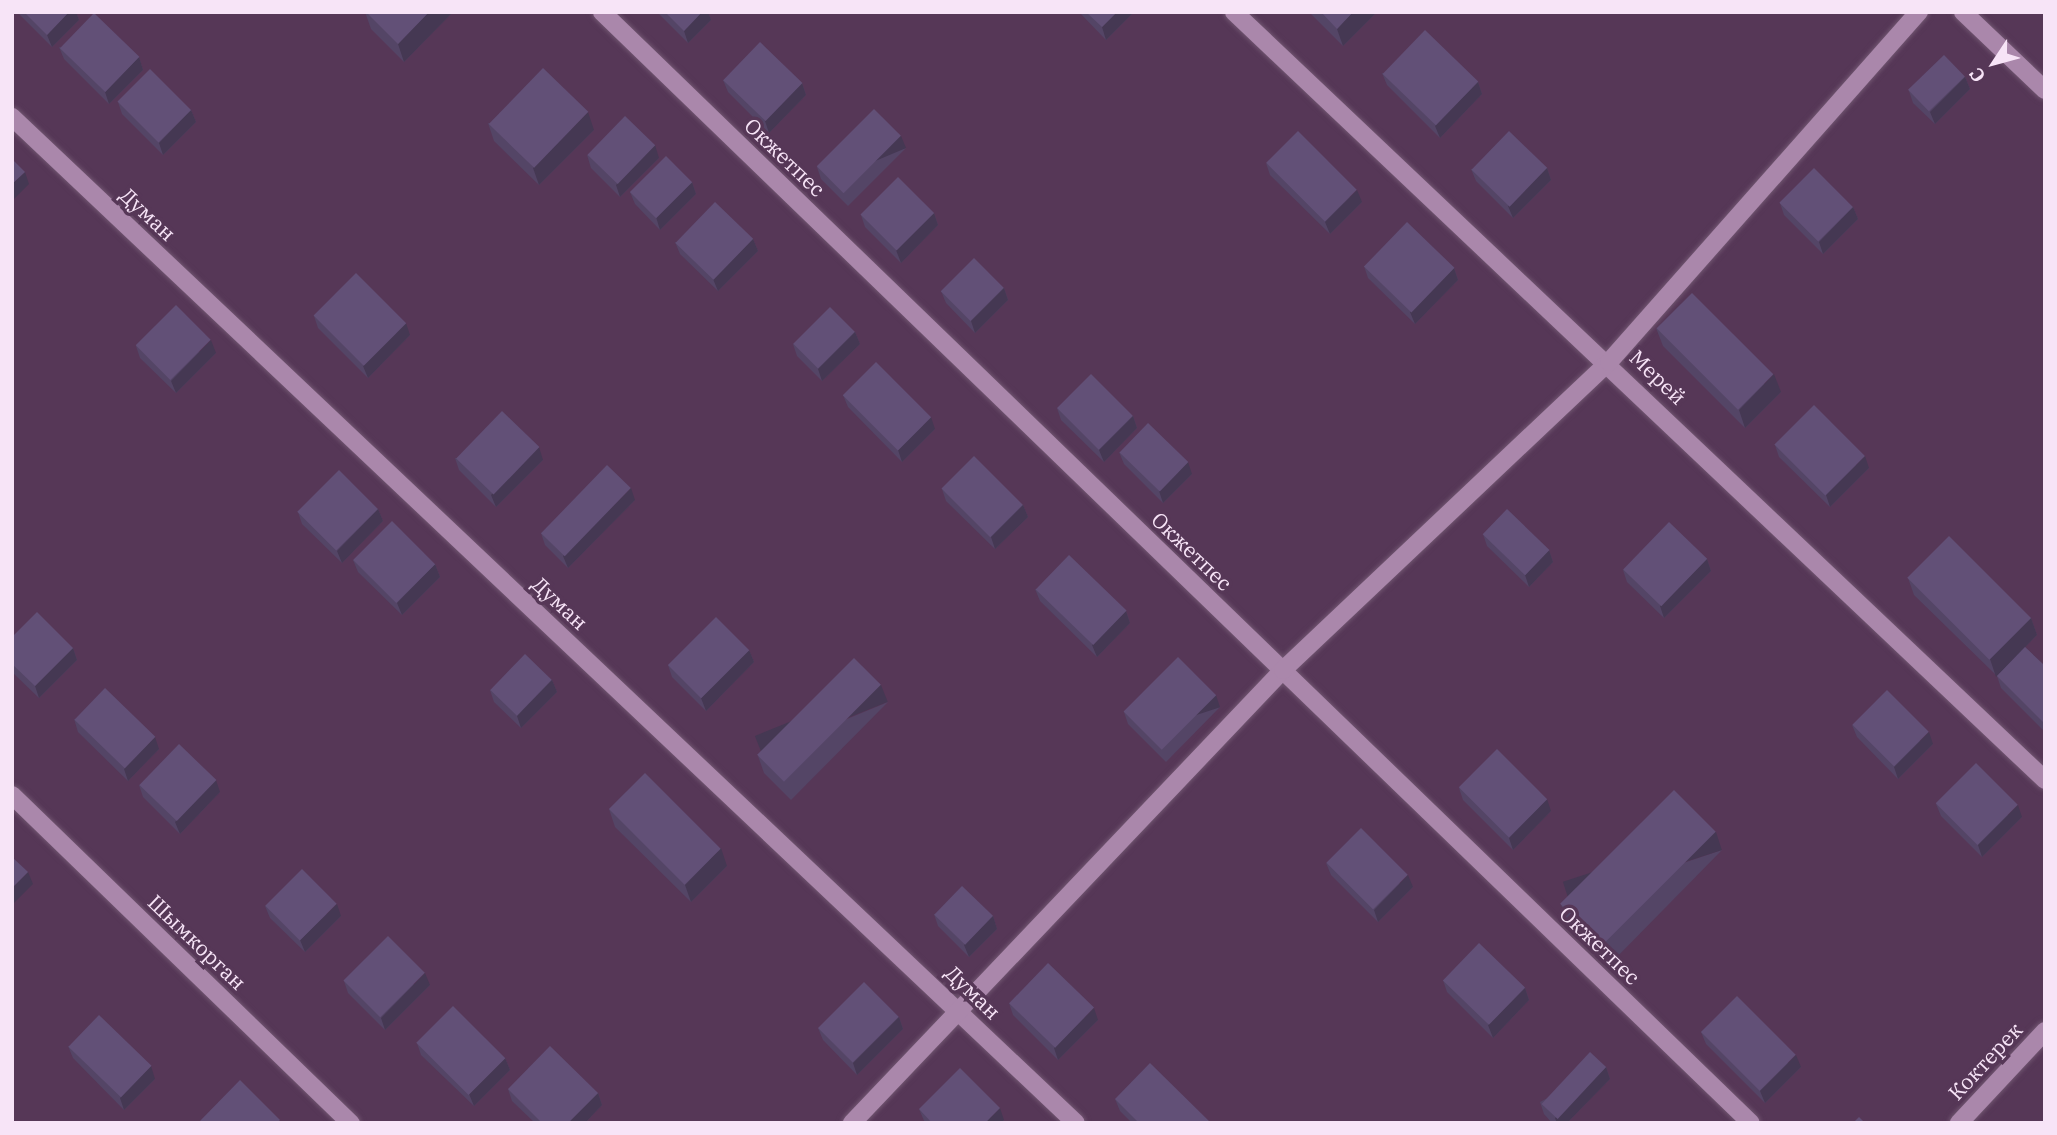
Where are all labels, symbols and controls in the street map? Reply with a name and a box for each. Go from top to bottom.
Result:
north arrow [1959,28,2029,98]
text: С [1964,63,1990,88]
street label: Окжетпес [739,112,831,202]
street label: Думан [115,182,181,246]
street label: Мерей [1625,344,1691,410]
street label: Окжетпес [1146,506,1238,596]
street label: Думан [527,571,593,635]
street label: Шымкорган [143,889,251,995]
street label: Окжетпес [1554,900,1646,990]
street label: Думан [940,960,1006,1024]
street label: Коктерек [1943,1017,2027,1105]

